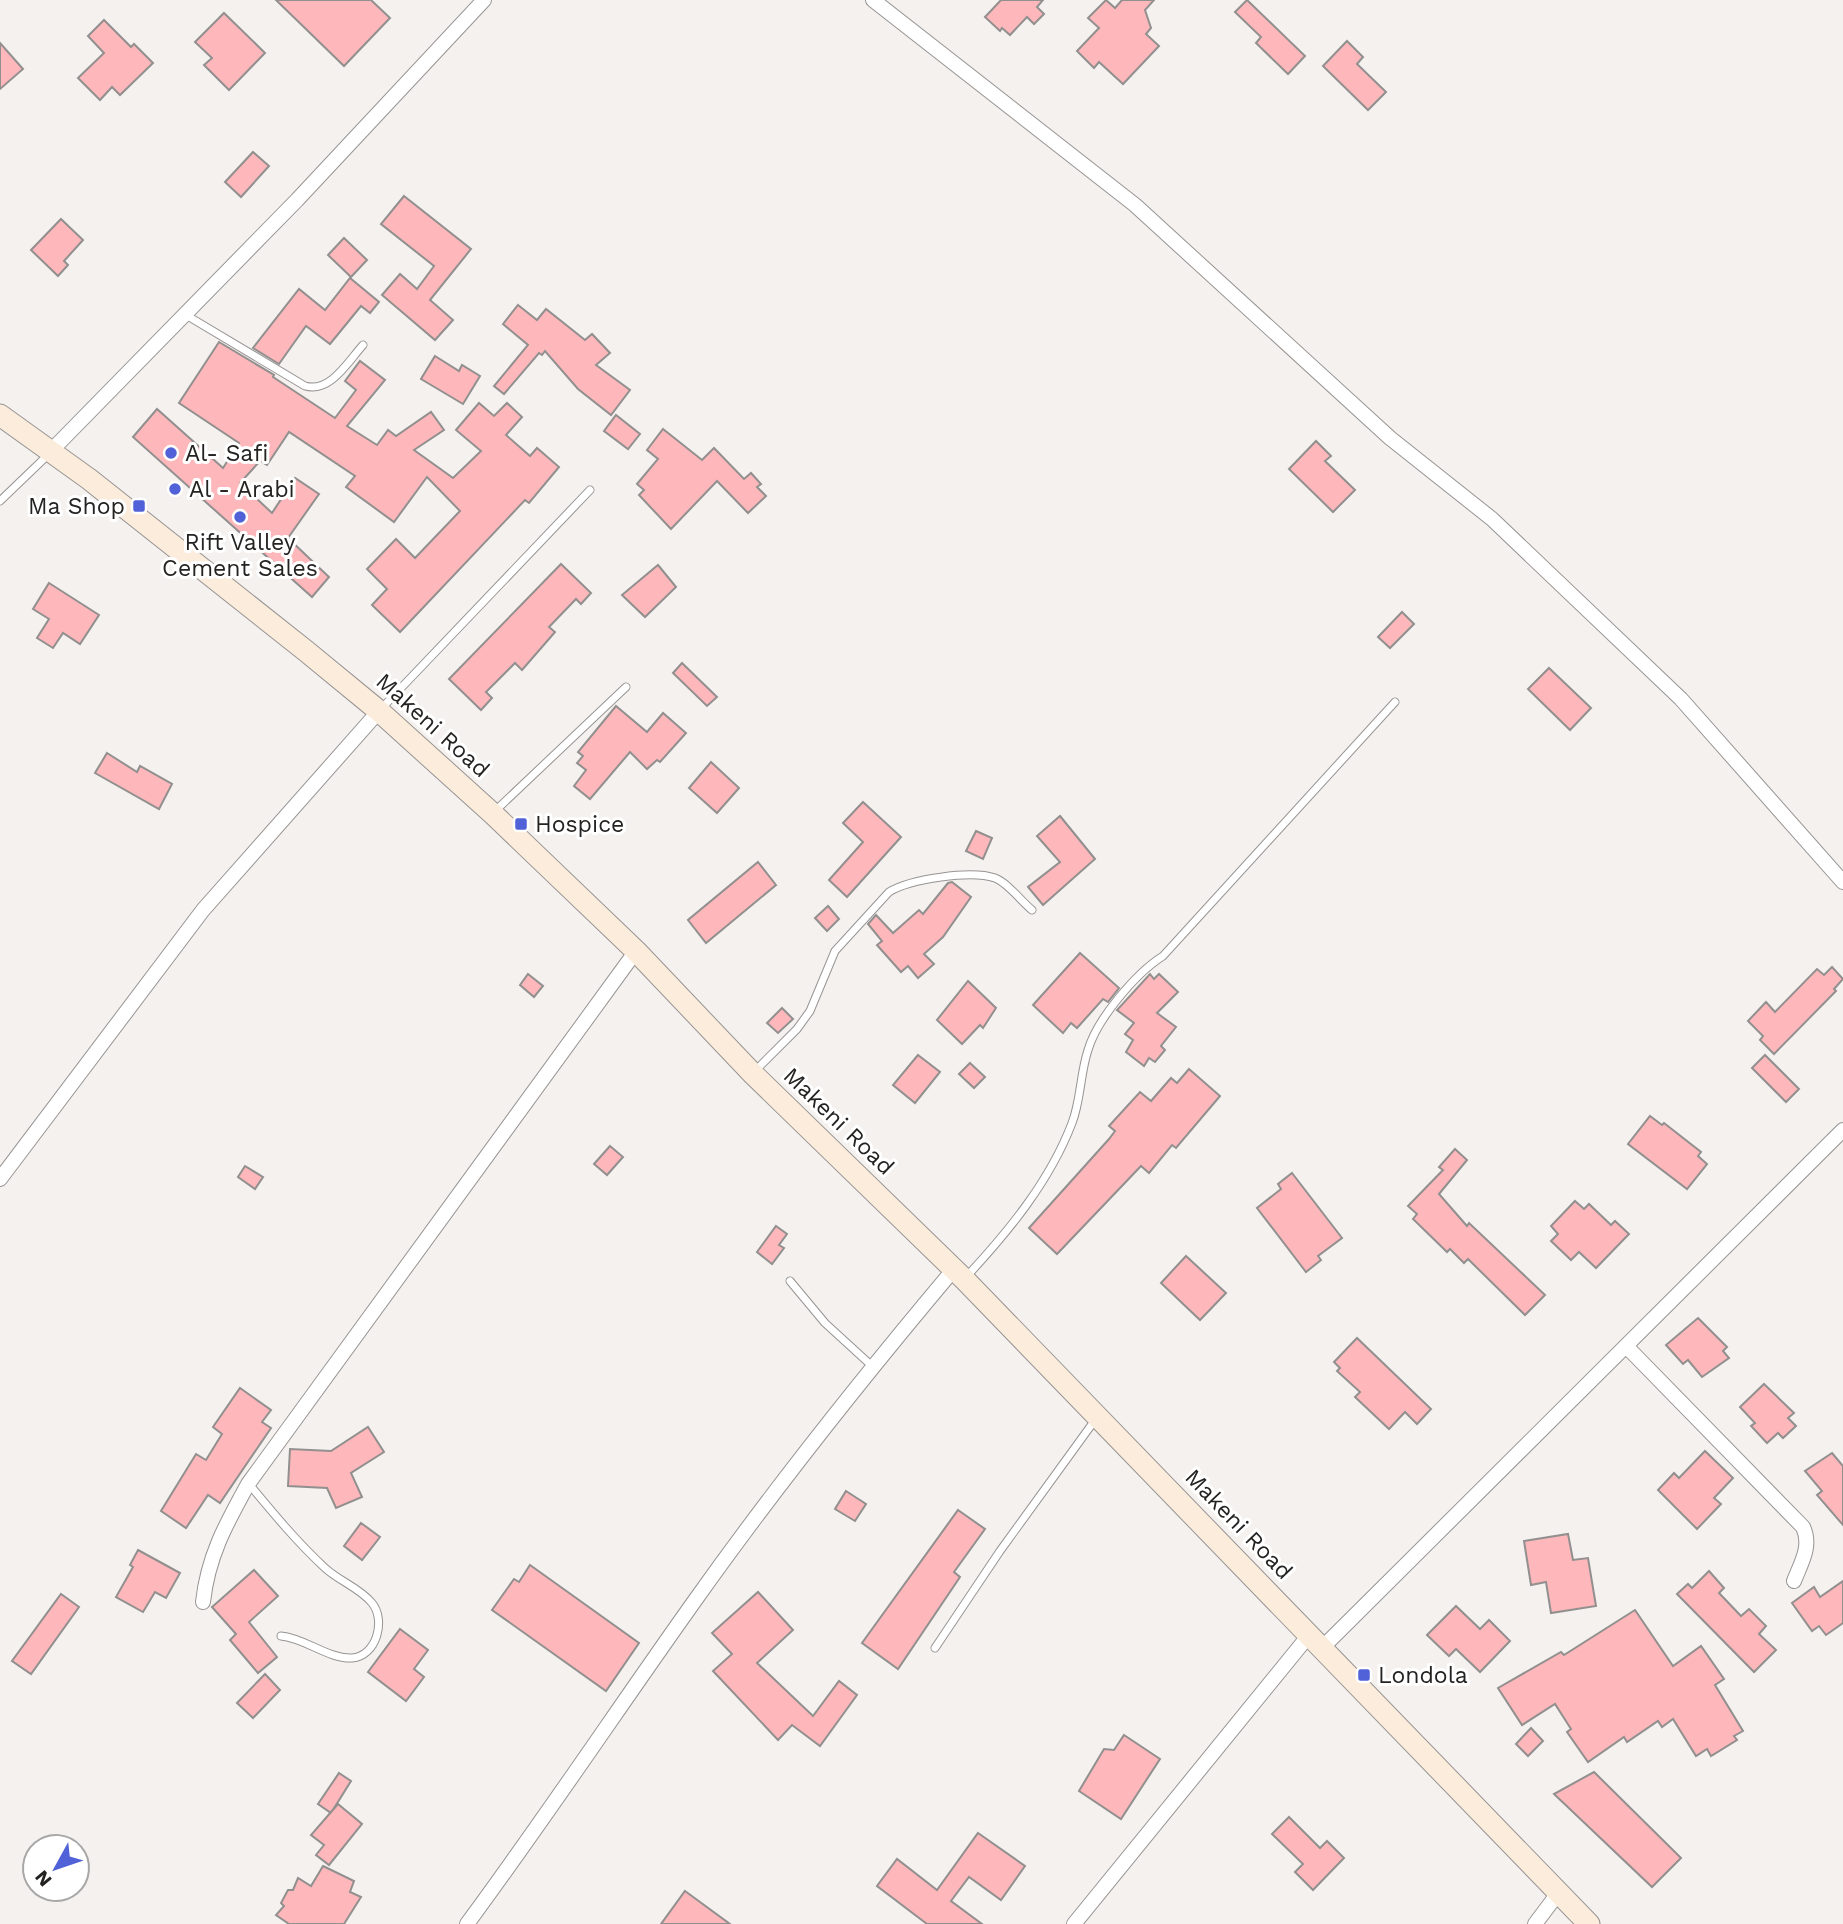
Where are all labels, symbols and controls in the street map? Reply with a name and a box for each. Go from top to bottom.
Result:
place label: Al- Safi [185,440,268,467]
marker: Al- Safi [163,445,179,461]
place label: Al - Arabi [189,476,295,503]
marker: Al - Arabi [167,481,183,497]
place label: Ma Shop [28,493,125,520]
marker: Ma Shop [131,498,147,514]
marker: Rift Valley Cement Sales [232,509,248,525]
place label: Rift Valley Cement Sales [162,529,318,582]
street label: Makeni Road [371,668,495,783]
place label: Hospice [535,811,624,838]
marker: Hospice [513,816,529,832]
street label: Makeni Road [778,1062,899,1181]
street label: Makeni Road [1179,1464,1298,1585]
place label: Londola [1378,1662,1468,1689]
marker: Londola [1356,1667,1372,1683]
north arrow [21,1833,91,1903]
text: N [30,1866,57,1891]

